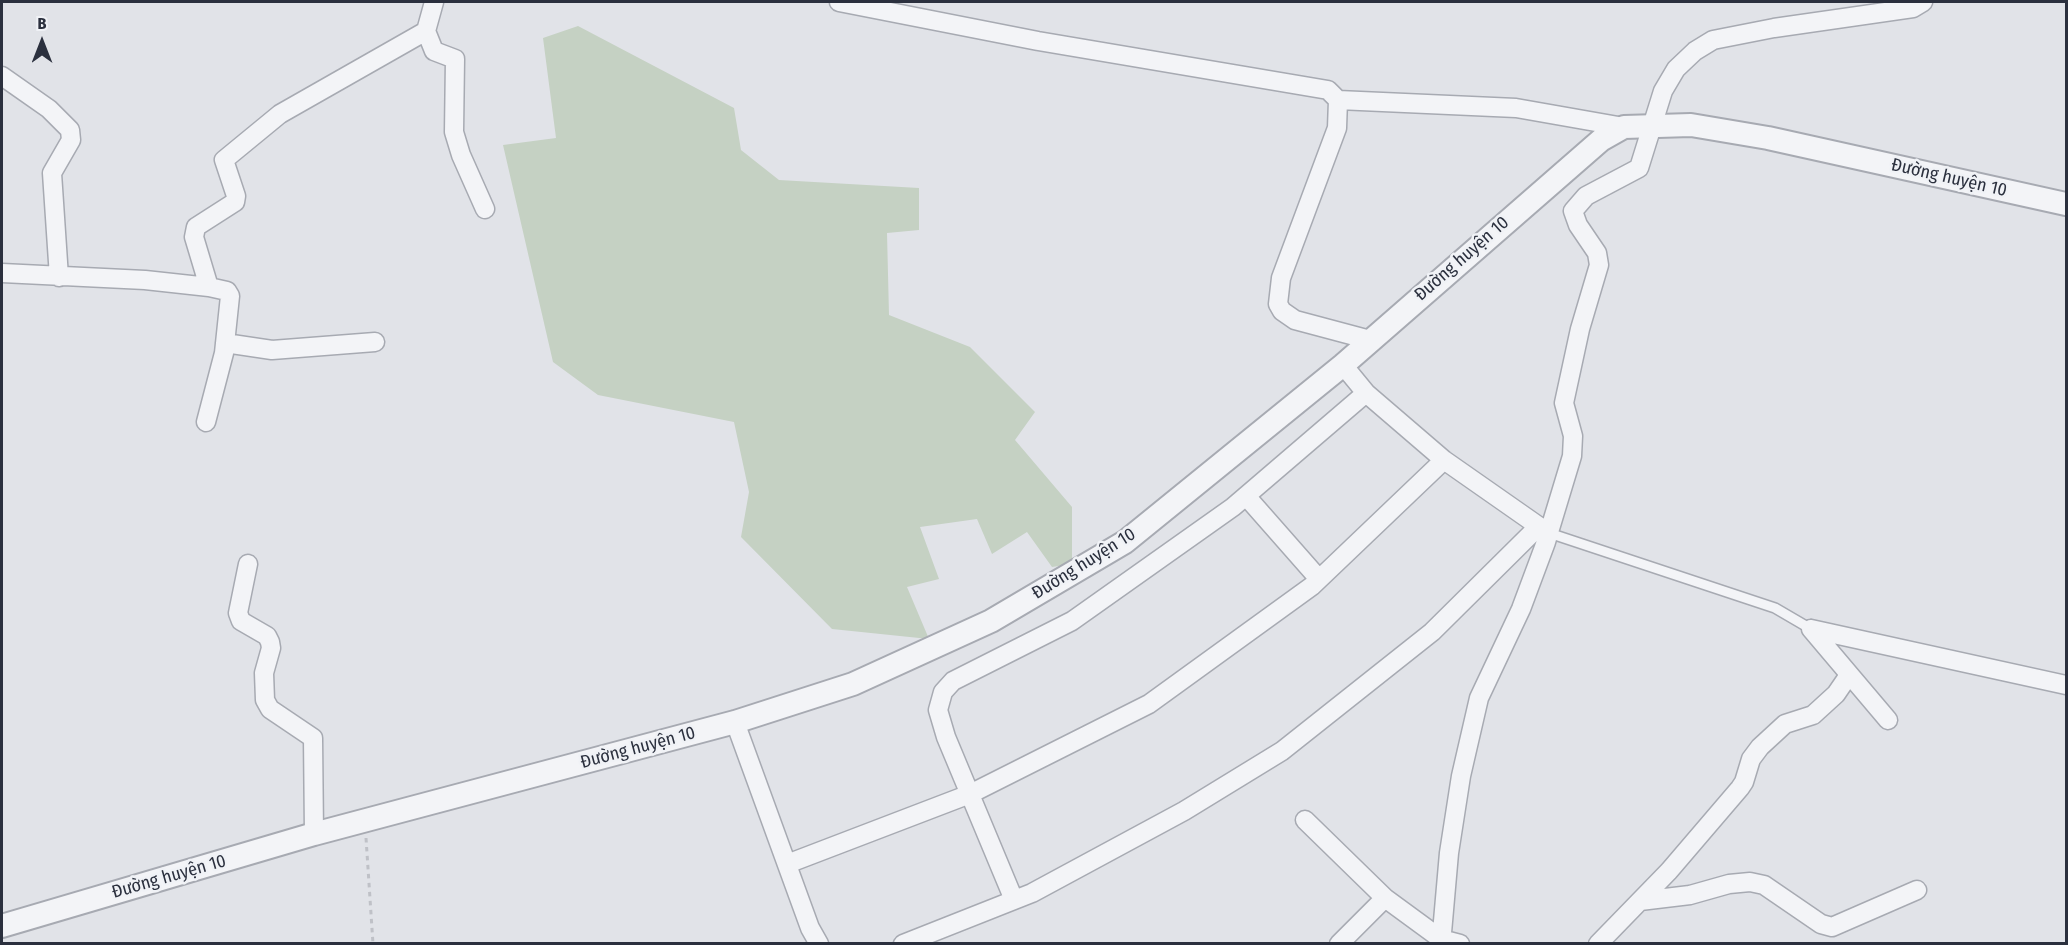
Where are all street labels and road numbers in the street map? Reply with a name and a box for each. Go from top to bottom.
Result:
street label: Đường huyện 10 [1889,154,2009,202]
street label: Đường huyện 10 [1410,212,1514,306]
street label: Đường huyện 10 [1028,524,1140,604]
street label: Đường huyện 10 [578,722,698,774]
street label: Đường huyện 10 [109,850,229,904]

